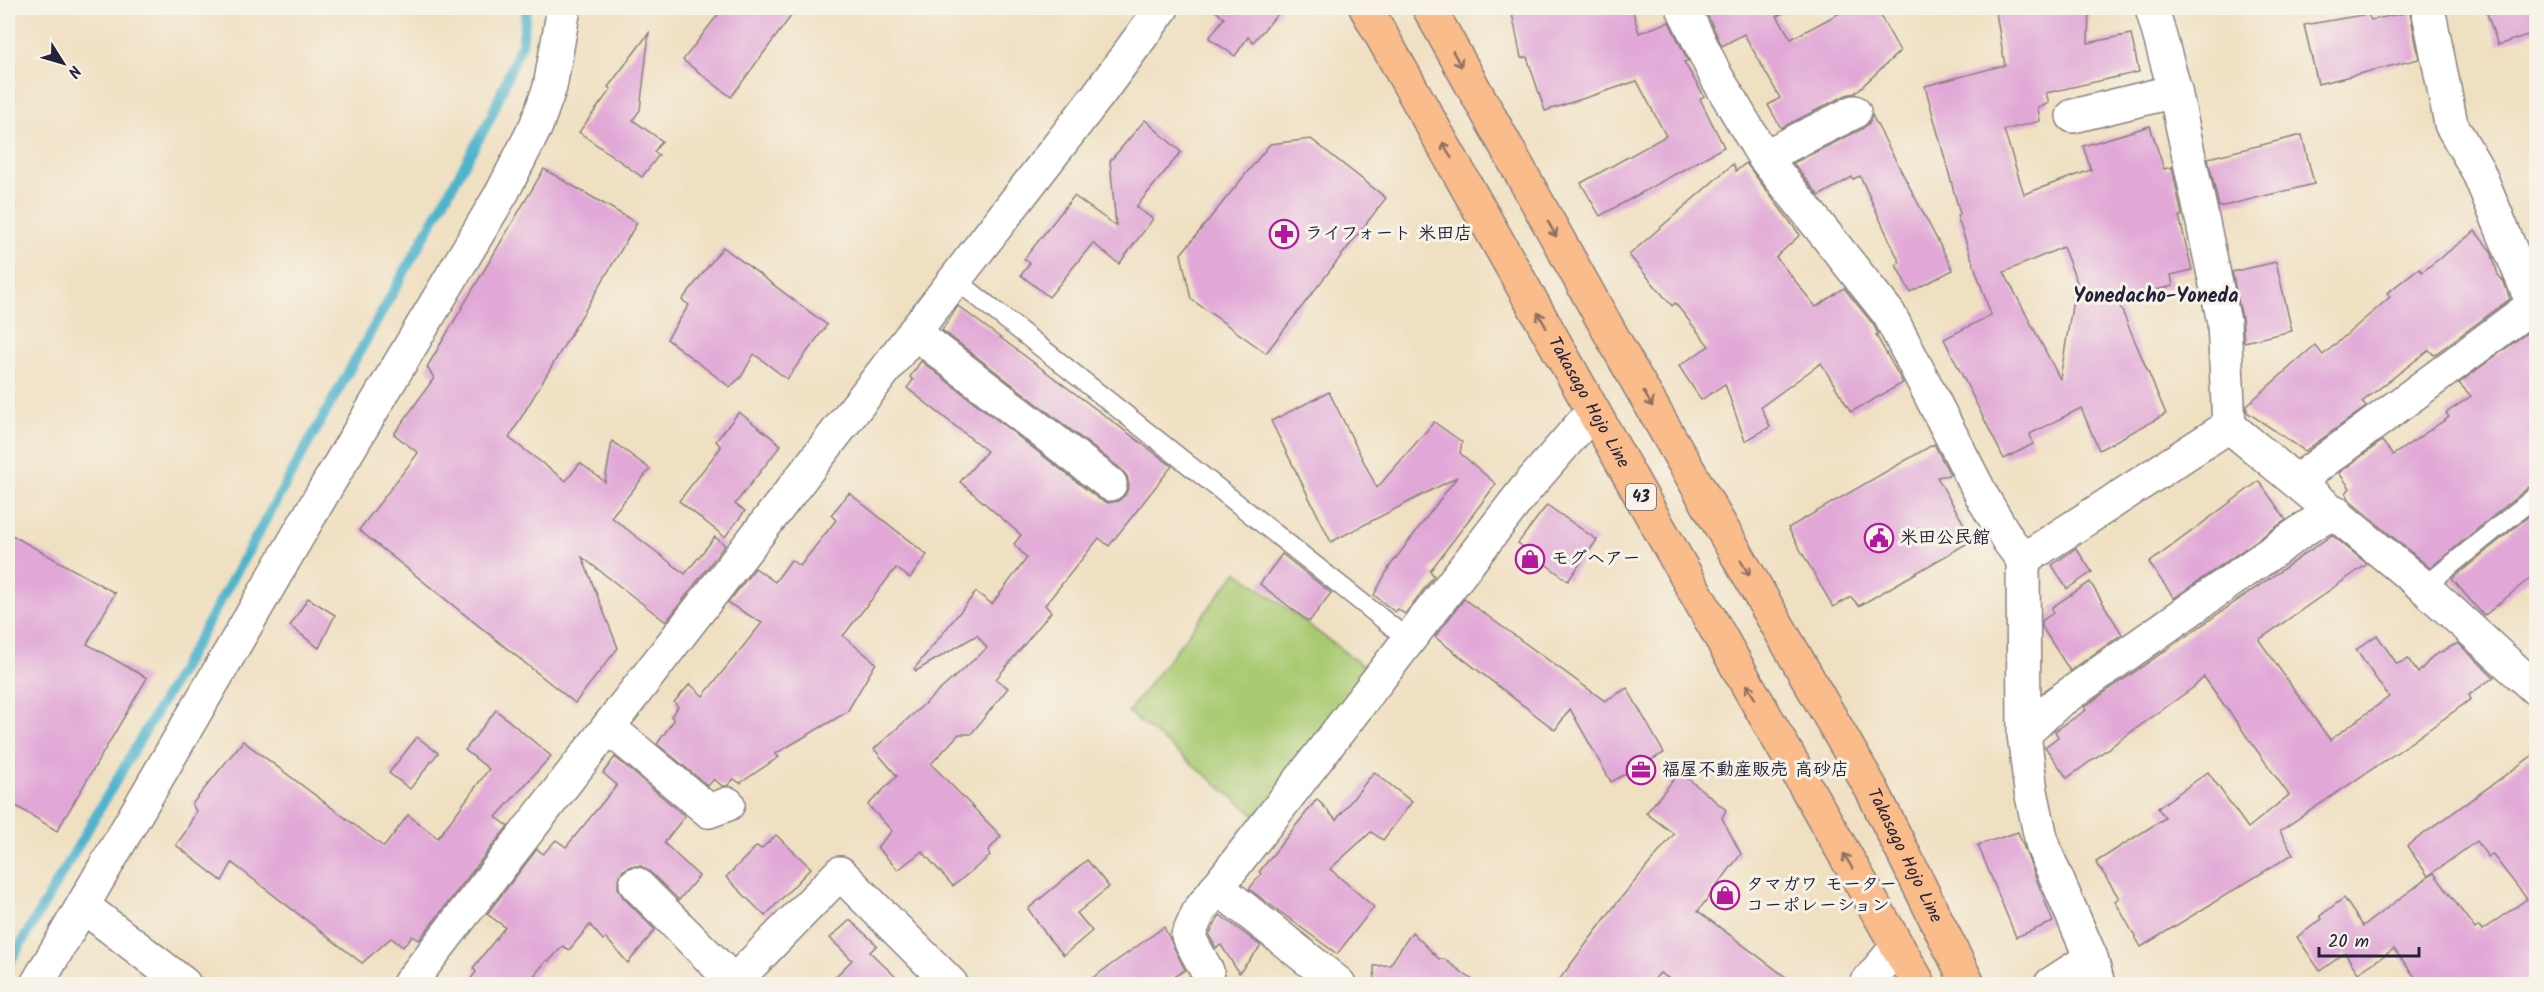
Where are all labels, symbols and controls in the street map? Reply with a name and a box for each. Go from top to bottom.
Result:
north arrow [33,33,93,93]
one-way arrow [1452,49,1463,67]
text: N [61,60,87,83]
one-way arrow [1441,142,1452,160]
pharmacy icon: ライフォート 米田店 [1268,218,1300,250]
place label: ライフォート 米田店 [1305,220,1472,249]
one-way arrow [1546,220,1558,237]
district label: Yonedacho-Yoneda [2073,281,2239,313]
one-way arrow [1536,312,1547,330]
street label: Takasago Hojo Line [1540,331,1637,474]
one-way arrow [1642,390,1654,407]
road number: 43 [1626,484,1656,510]
public building icon: 米田公民館 [1863,522,1895,554]
place label: 米田公民館 [1900,524,1990,553]
shop icon: モグヘアー [1514,543,1546,575]
place label: モグヘアー [1551,545,1640,574]
one-way arrow [1739,559,1751,576]
one-way arrow [1745,684,1757,701]
office icon: 福屋不動産販売 高砂店 [1625,754,1657,786]
place label: 福屋不動産販売 高砂店 [1662,756,1849,785]
street label: Takasago Hojo Line [1859,783,1950,928]
one-way arrow [1842,853,1854,870]
place label: タマガワ モーター コーポレーション [1746,871,1897,921]
shop icon: タマガワ モーター コーポレーション [1709,879,1741,911]
scale bar [2319,920,2420,958]
text: 20 m [2328,928,2369,957]

